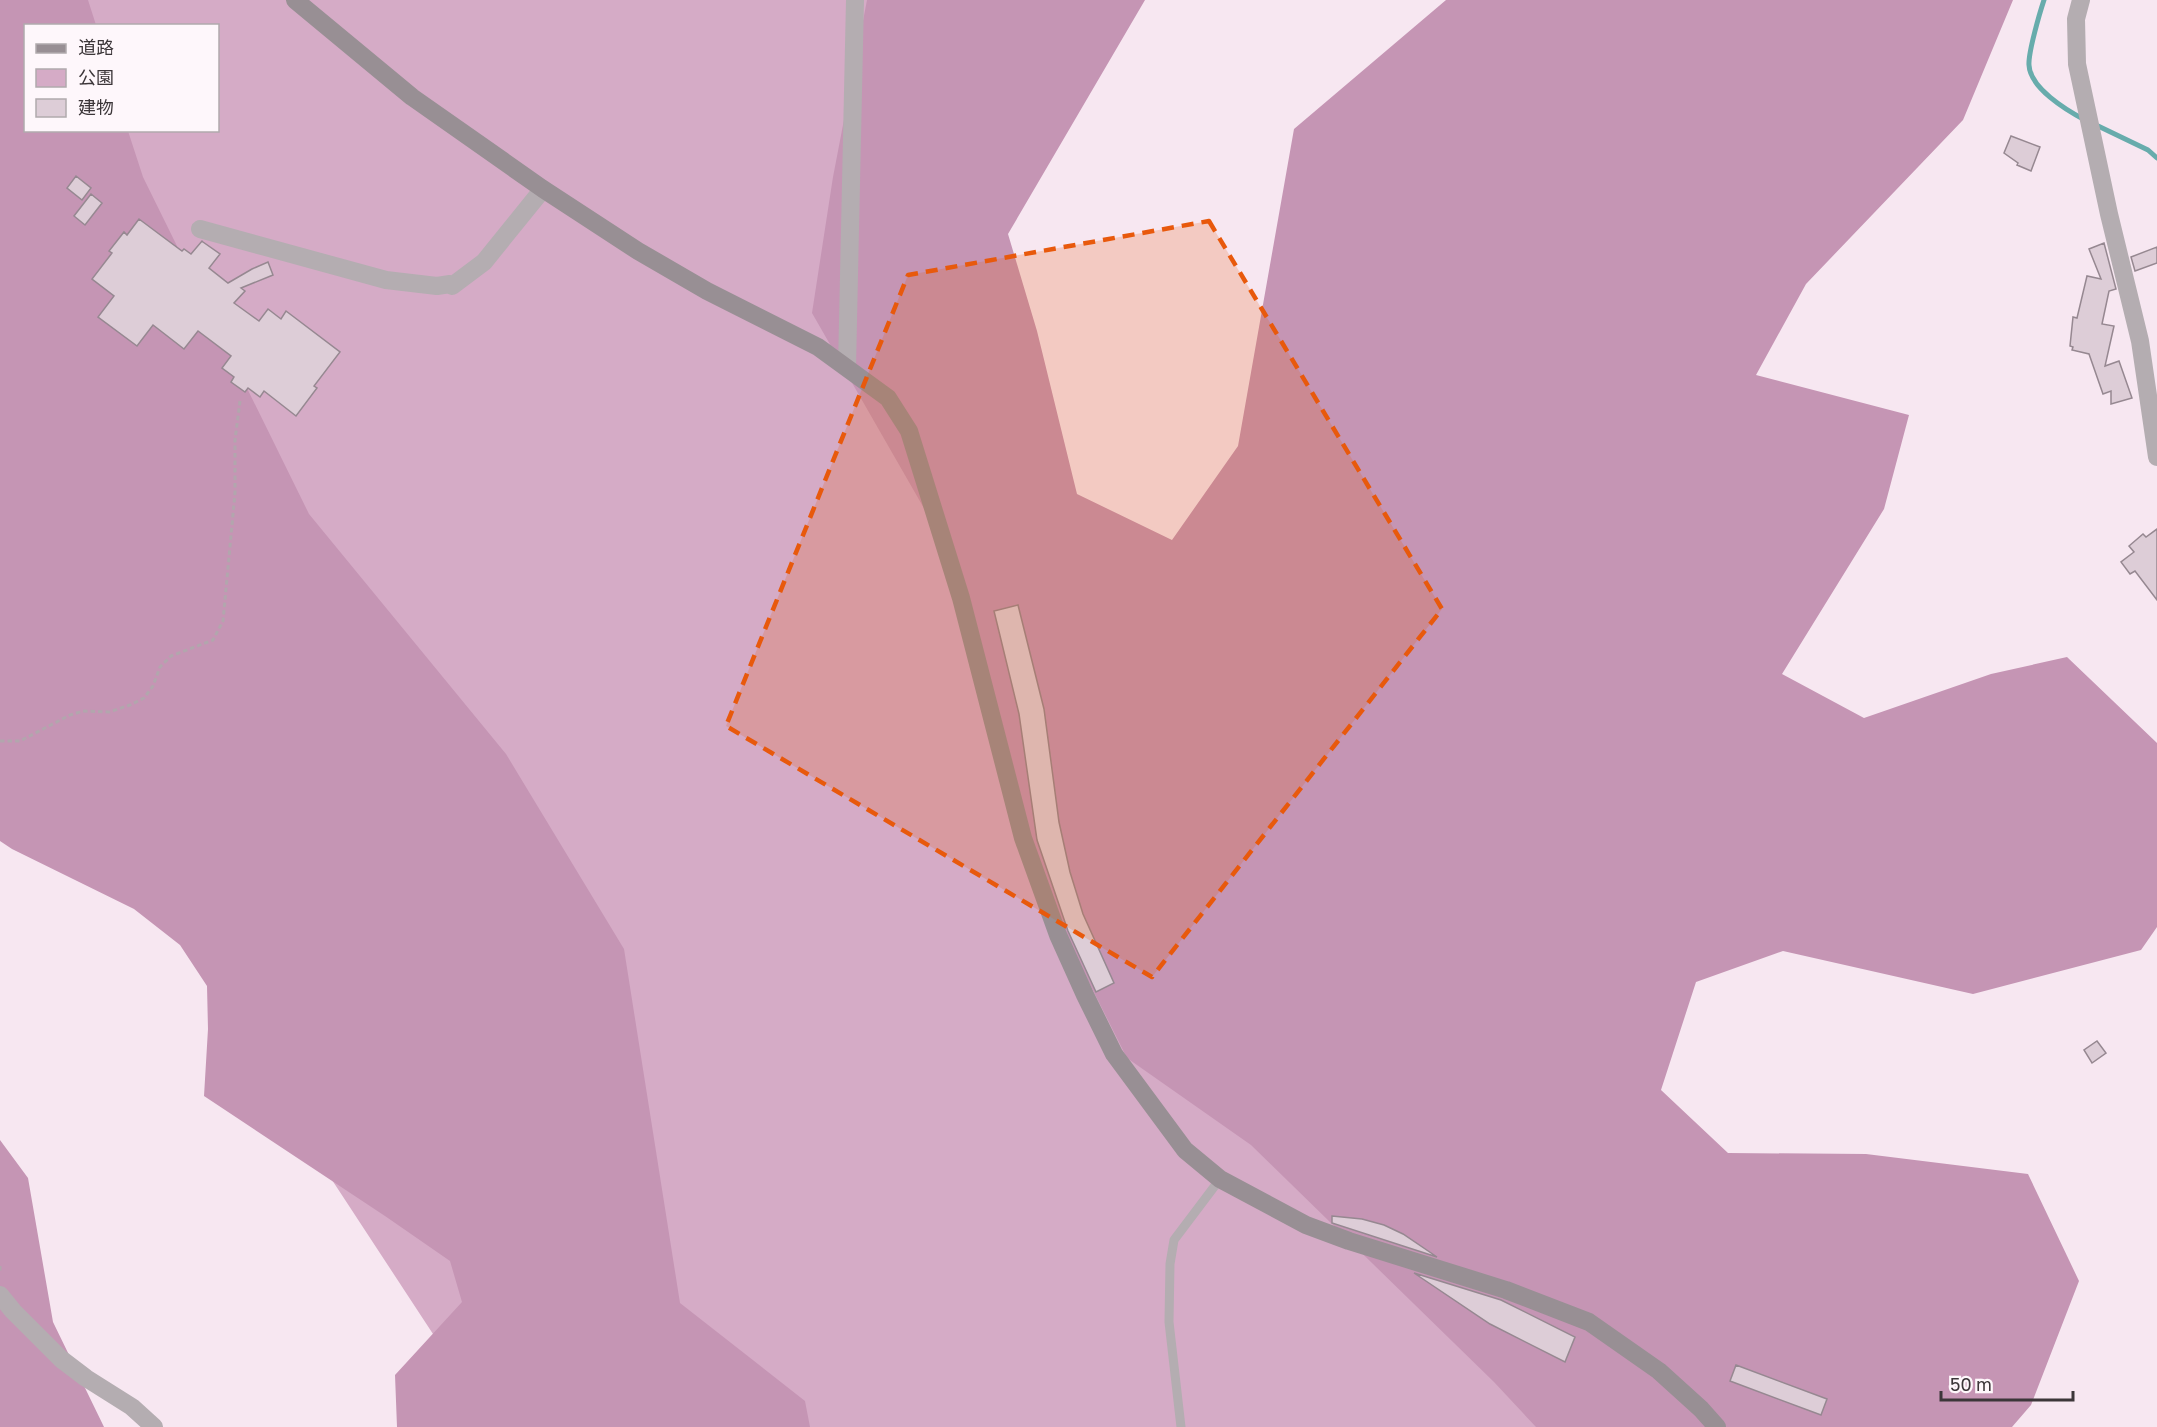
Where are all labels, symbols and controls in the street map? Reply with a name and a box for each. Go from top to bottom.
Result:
legend [24,24,219,132]
text: 道路 [78,36,114,58]
text: 公園 [78,66,114,88]
text: 建物 [78,96,114,118]
scale bar [1941,1364,2073,1402]
text: 50 m [1950,1373,1992,1395]

